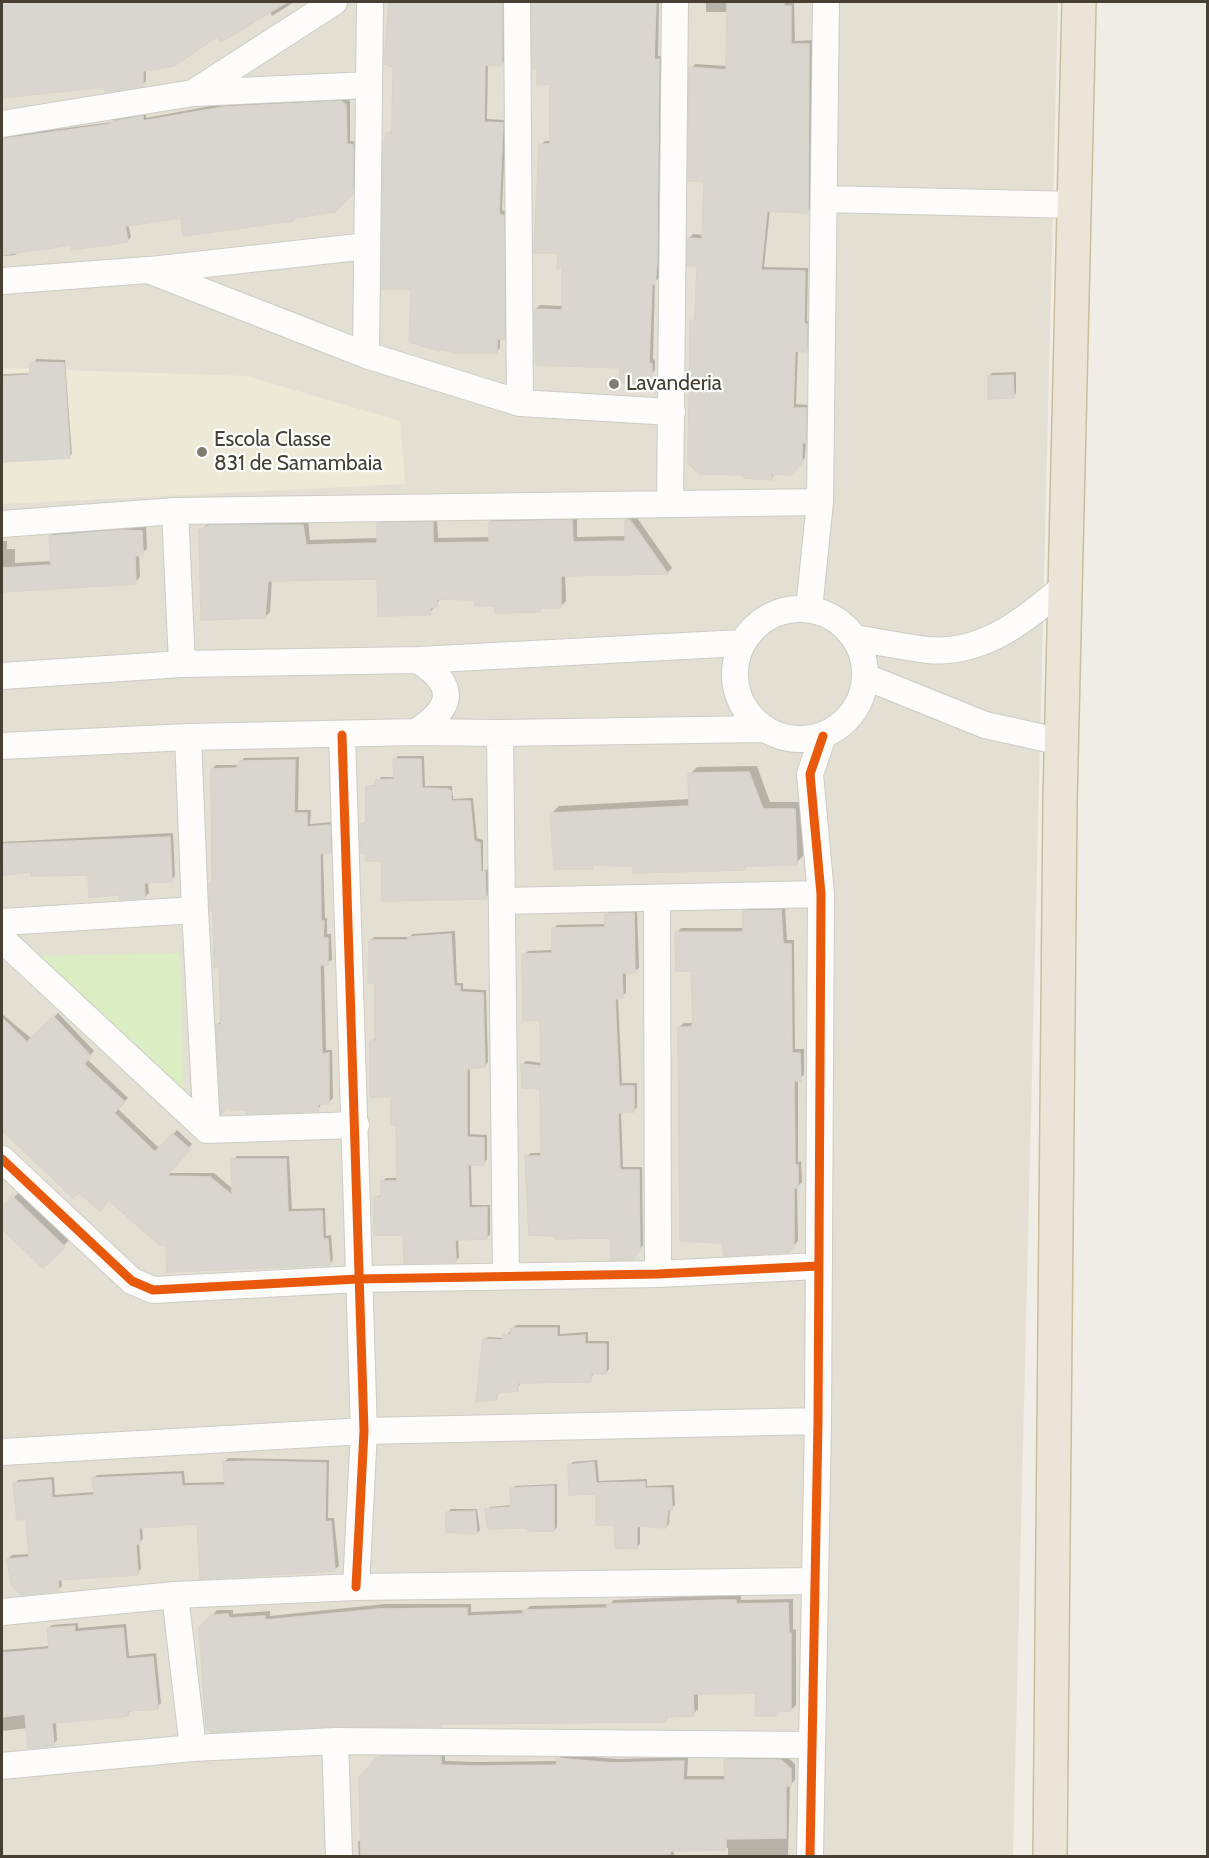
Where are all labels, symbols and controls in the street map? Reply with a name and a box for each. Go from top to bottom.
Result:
place label: Lavanderia [626,371,722,397]
marker: Lavanderia [607,377,621,391]
place label: Escola Classe 831 de Samambaia [214,427,382,477]
marker: Escola Classe 831 de Samambaia [195,445,209,459]

